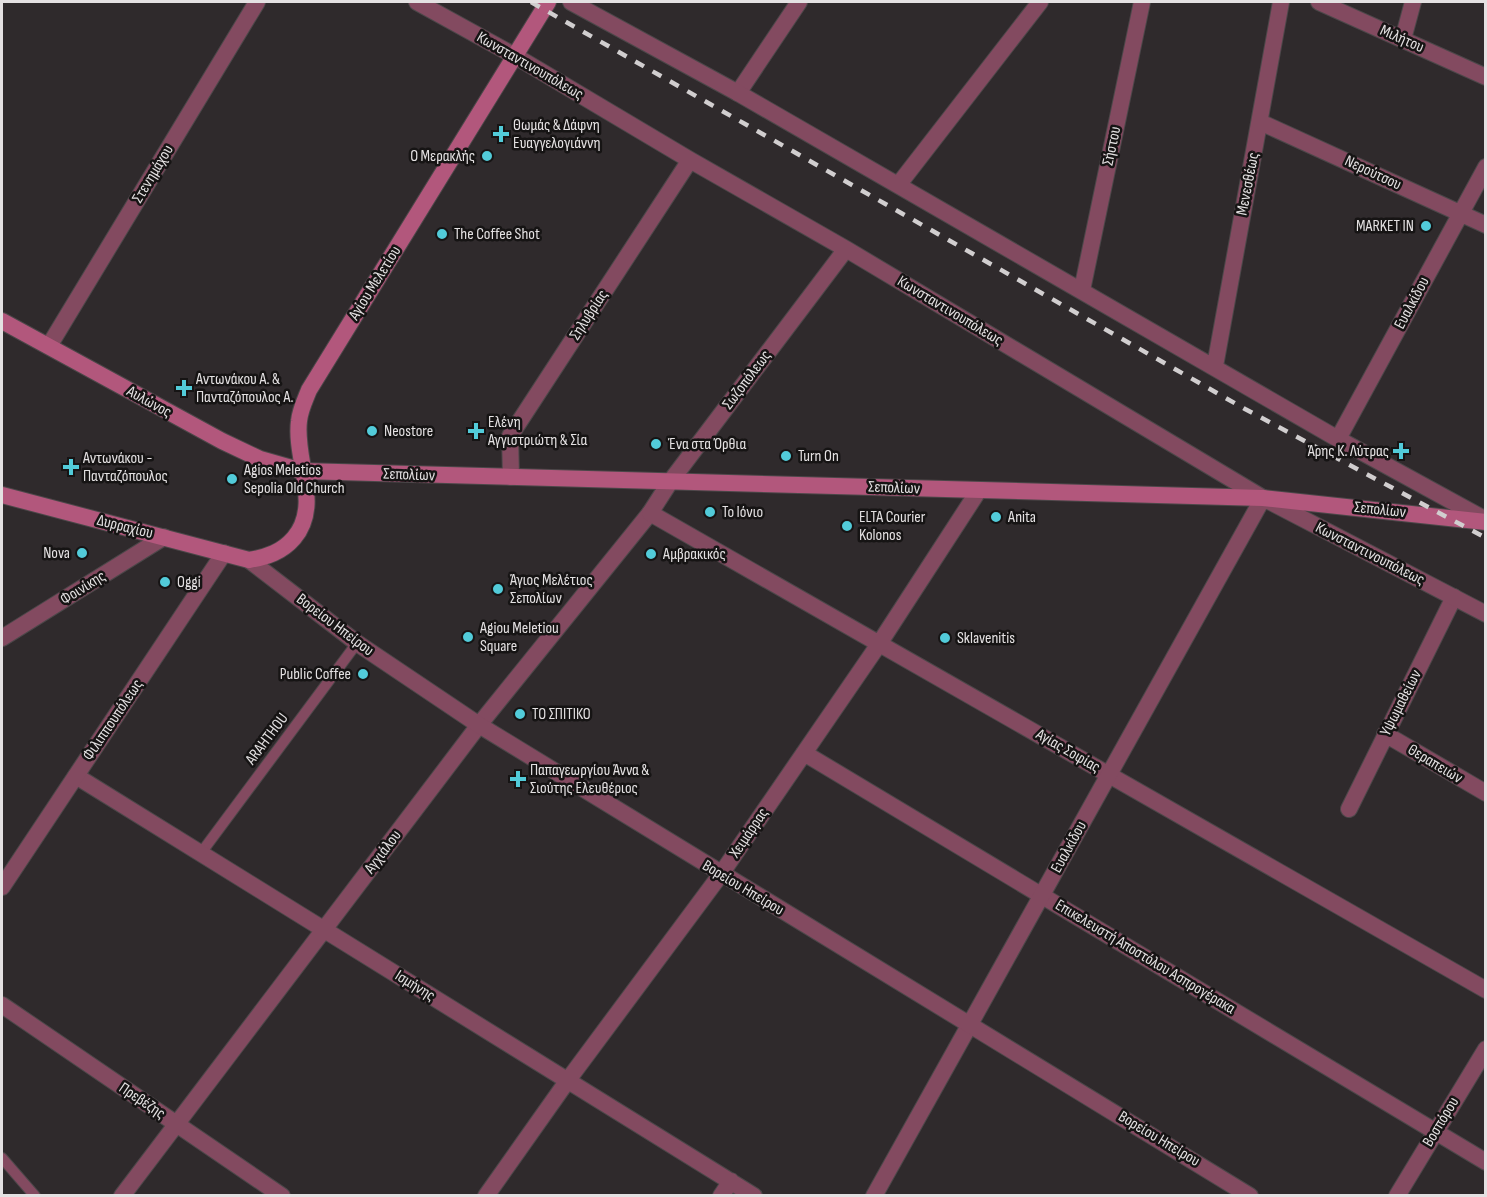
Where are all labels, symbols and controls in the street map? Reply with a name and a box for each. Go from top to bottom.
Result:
street label: Μιλήτου [1377,21,1427,57]
street label: Κωνσταντινουπόλεως [473,28,587,104]
place label: Θωμάς & Δάφνη Ευαγγελογιάννη [513,116,601,153]
street label: Σήστου [1099,125,1125,167]
marker: Θωμάς & Δάφνη Ευαγγελογιάννη [494,127,508,141]
street label: Στενημάχου [128,141,178,207]
place label: Ο Μερακλής [410,147,475,166]
marker: Ο Μερακλής [480,149,494,163]
street label: Μενεσθέως [1233,151,1263,217]
street label: Νερούτσου [1342,152,1404,194]
place label: MARKET IN [1356,217,1414,236]
marker: MARKET IN [1419,219,1433,233]
place label: The Coffee Shot [454,225,540,244]
marker: The Coffee Shot [435,227,449,241]
street label: Αγίου Μελετίου [344,242,405,324]
street label: Κωνσταντινουπόλεως [894,272,1006,350]
street label: Ευαλκίδου [1390,274,1434,332]
street label: Σηλυβρίας [566,286,612,344]
street label: Σωζοπόλεως [719,347,775,413]
place label: Αντωνάκου Α. & Πανταζόπουλος Α. [195,370,293,407]
street label: Αυλώνος [122,381,175,422]
marker: Αντωνάκου Α. & Πανταζόπουλος Α. [177,381,191,395]
place label: Ελένη Αγγιστριώτη & Σία [487,413,587,450]
place label: Neostore [384,422,433,441]
marker: Neostore [365,424,379,438]
marker: Ελένη Αγγιστριώτη & Σία [469,424,483,438]
place label: Ένα στα Όρθια [667,435,746,454]
marker: Ένα στα Όρθια [649,437,663,451]
place label: Άρης Κ. Λύτρας [1308,442,1389,461]
marker: Άρης Κ. Λύτρας [1394,444,1408,458]
place label: Turn On [798,447,839,466]
place label: Αντωνάκου - Πανταζόπουλος [82,449,168,486]
marker: Turn On [779,449,793,463]
marker: Αντωνάκου - Πανταζόπουλος [64,460,78,474]
place label: Agios Meletios Sepolia Old Church [243,461,345,498]
street label: Σεπολίων [383,465,435,485]
marker: Agios Meletios Sepolia Old Church [225,472,239,486]
street label: Σεπολίων [868,478,920,498]
street label: Σεπολίων [1353,498,1407,522]
place label: Το Ιόνιο [722,503,763,522]
marker: Το Ιόνιο [703,505,717,519]
place label: ΕLTA Courier Kolonos [859,508,926,545]
place label: Anita [1007,508,1036,527]
marker: Anita [989,510,1003,524]
street label: Δυρραχίου [95,511,155,543]
street label: Κωνσταντινουπόλεως [1312,518,1428,590]
marker: ΕLTA Courier Kolonos [840,519,854,533]
place label: Nova [43,544,70,563]
place label: Αμβρακικός [662,545,726,564]
marker: Nova [75,546,89,560]
marker: Αμβρακικός [644,547,658,561]
street label: Φοινίκης [57,567,109,609]
place label: Άγιος Μελέτιος Σεπολίων [510,571,593,608]
place label: Oggi [177,573,201,592]
marker: Oggi [158,575,172,589]
marker: Άγιος Μελέτιος Σεπολίων [491,582,505,596]
street label: Βορείου Ηπείρου [293,590,377,660]
place label: Agiou Meletiou Square [479,619,559,656]
place label: Sklavenitis [957,629,1015,648]
marker: Agiou Meletiou Square [461,630,475,644]
marker: Sklavenitis [938,631,952,645]
place label: Public Coffee [280,665,351,684]
marker: Public Coffee [356,667,370,681]
street label: Υψωμαθείων [1376,667,1426,739]
street label: Φιλιππουπόλεως [79,676,147,764]
place label: ΤΟ ΣΠΙΤΙΚΟ [532,705,591,724]
marker: ΤΟ ΣΠΙΤΙΚΟ [513,707,527,721]
street label: ARAHTHOU [241,710,293,769]
street label: Αγίας Σοφίας [1032,725,1104,777]
street label: Θεραπειών [1404,740,1466,788]
place label: Παπαγεωργίου Άννα & Σιούτης Ελευθέριος [530,761,649,798]
marker: Παπαγεωργίου Άννα & Σιούτης Ελευθέριος [511,772,525,786]
street label: Χειμάρρας [725,804,773,862]
street label: Ευαλκίδου [1047,818,1091,876]
street label: Αγχιάλου [360,826,406,878]
street label: Βορείου Ηπείρου [699,856,787,920]
street label: Επικελευστή Αποστόλου Ασπρογέρακα [1052,896,1239,1019]
street label: Ισμήνης [391,966,439,1006]
street label: Πρεβέζης [115,1079,169,1123]
street label: Βοσπόρου [1419,1094,1463,1150]
street label: Βορείου Ηπείρου [1115,1107,1203,1171]

